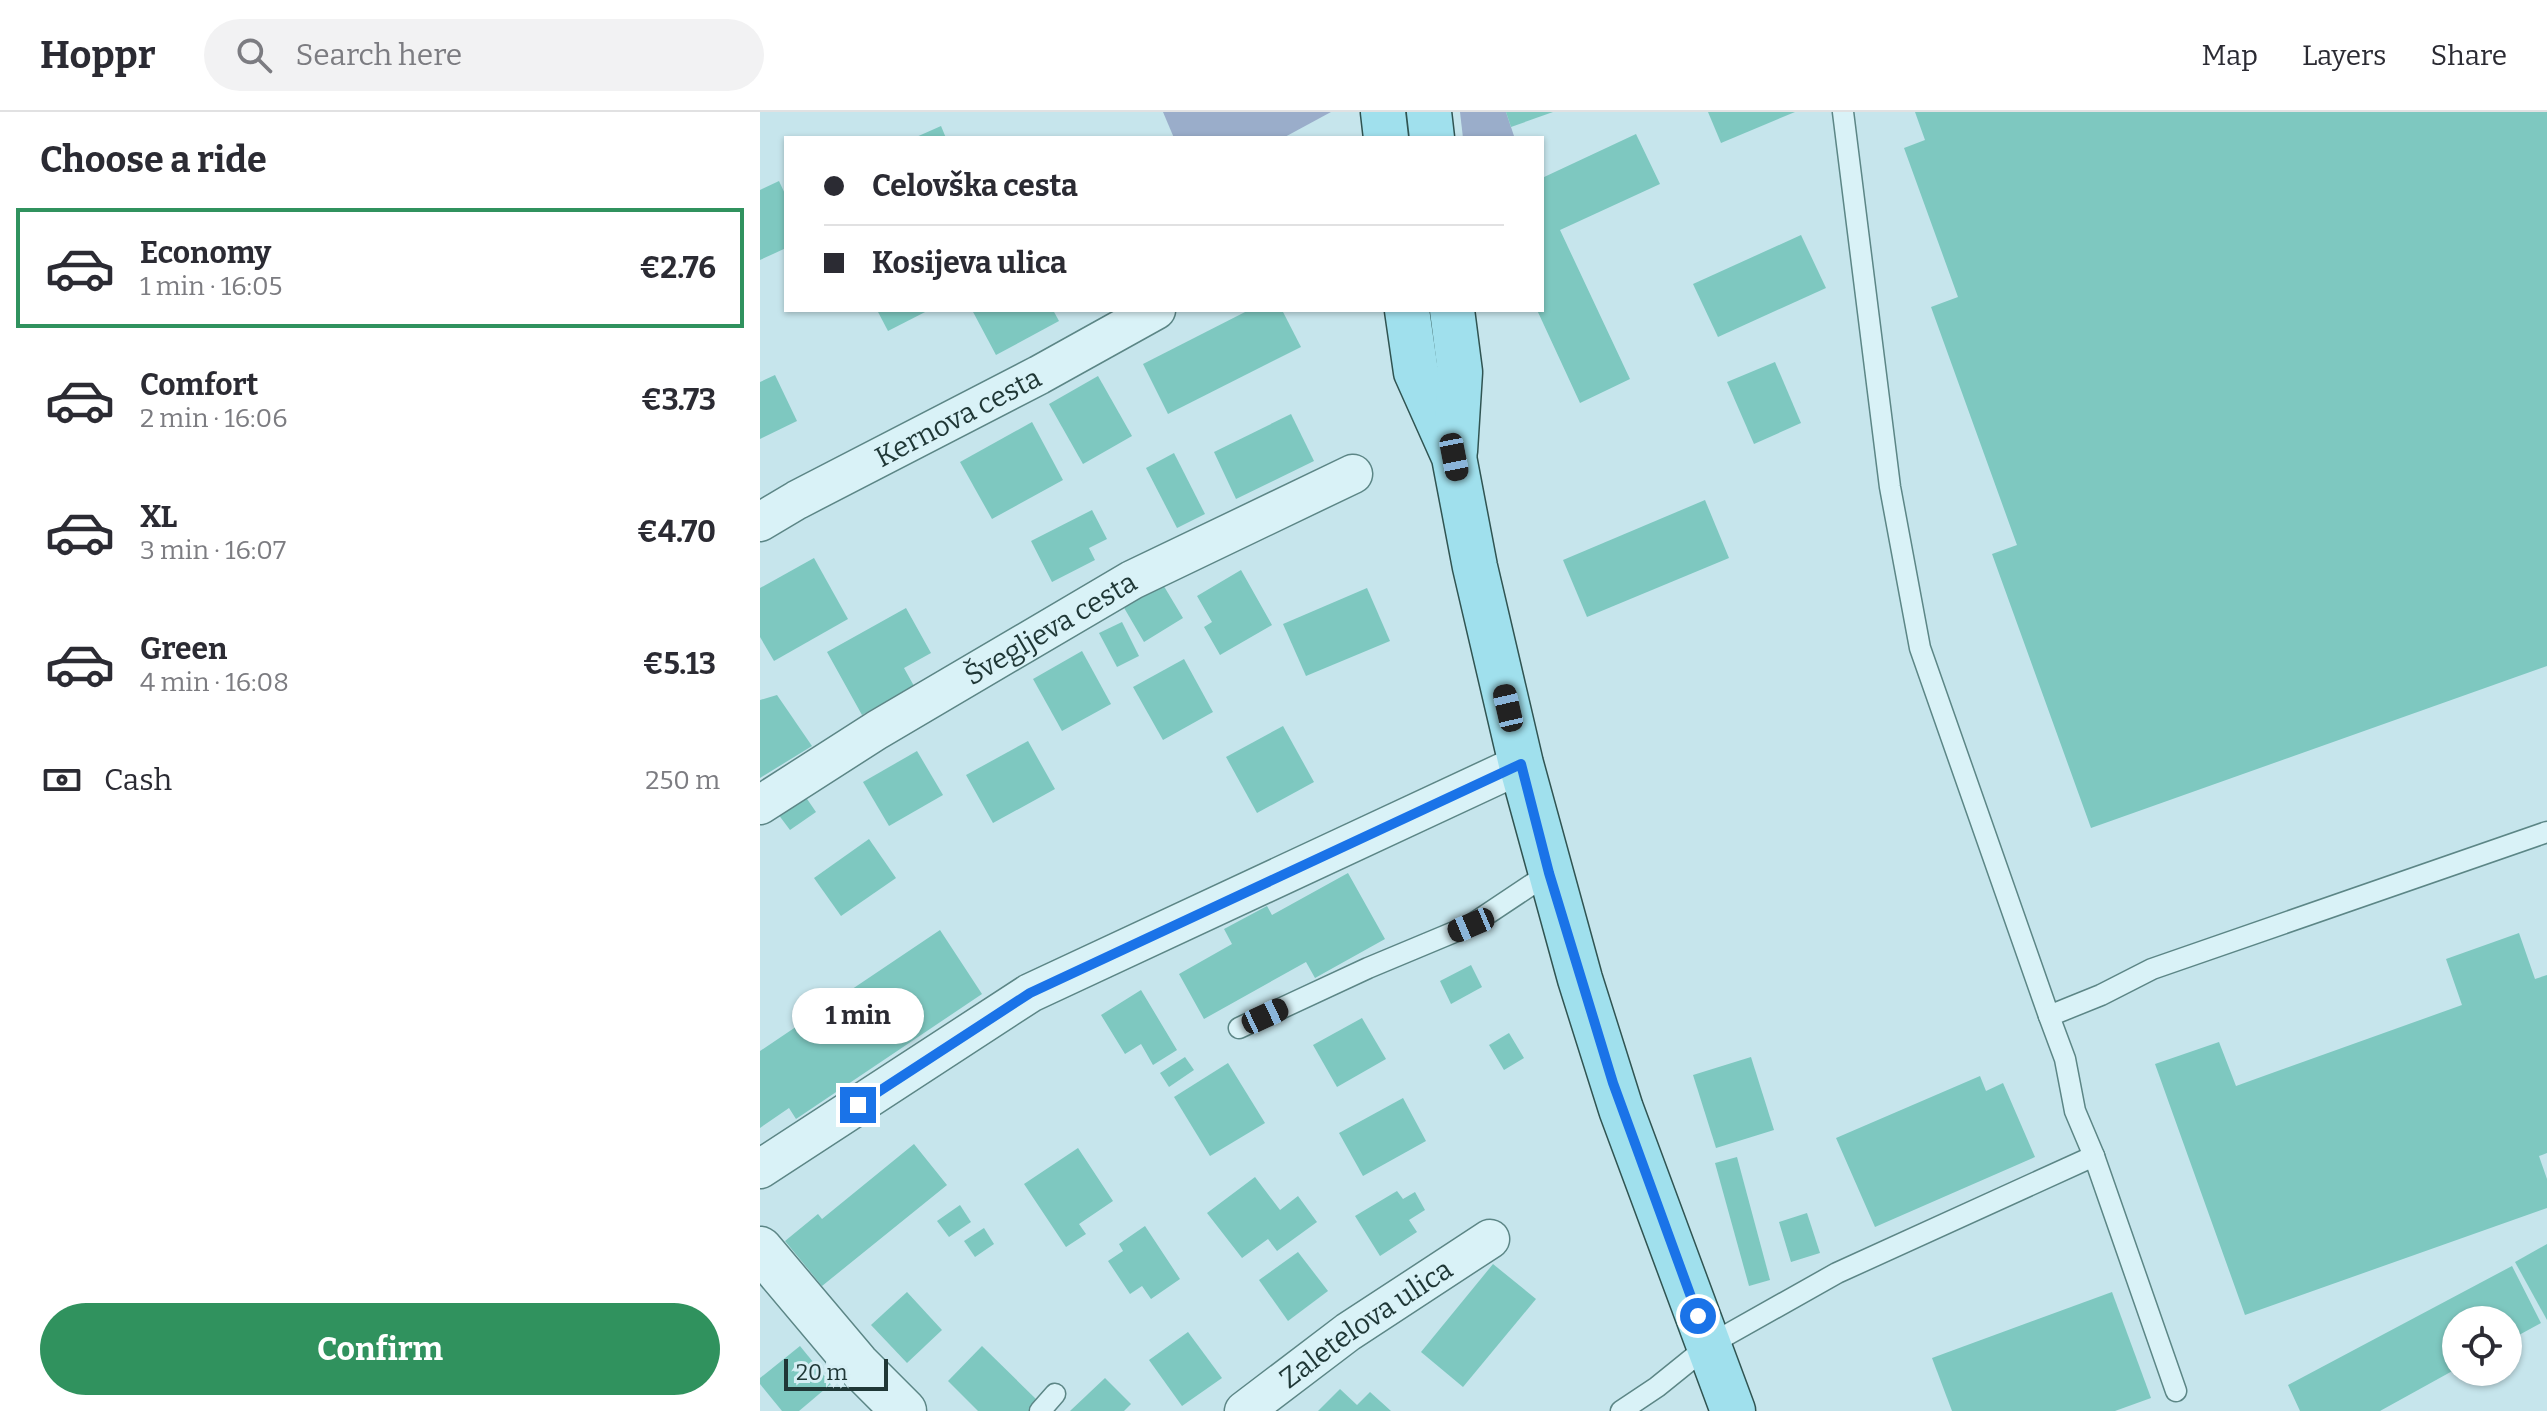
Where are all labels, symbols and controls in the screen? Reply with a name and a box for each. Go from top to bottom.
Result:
search box [204,19,764,91]
text: Hoppr [40,32,156,78]
icon: search [232,33,276,77]
text: Search here [296,37,462,73]
text: Map [2201,39,2258,72]
text: Layers [2302,39,2386,72]
text: Share [2430,39,2507,72]
text: Choose a ride [40,138,267,182]
text: Celovška cesta [872,168,1078,204]
icon: car [44,232,116,304]
text: Economy [140,235,271,271]
text: Kosijeva ulica [872,245,1067,281]
text: €2.76 [640,250,716,286]
text: 1 min · 16:05 [140,271,283,302]
street label: Kernova cesta [869,360,1046,473]
icon: car [44,364,116,436]
text: Comfort [140,367,258,403]
text: €3.73 [641,382,716,418]
text: 2 min · 16:06 [140,403,287,434]
car [1438,431,1470,483]
icon: car [44,496,116,568]
text: XL [140,499,177,535]
text: €4.70 [637,514,716,550]
text: 3 min · 16:07 [140,535,286,566]
street label: Švegljeva cesta [958,565,1142,691]
icon: car [44,628,116,700]
text: Green [140,631,227,667]
text: €5.13 [643,646,716,682]
text: 4 min · 16:08 [140,667,289,698]
car [1491,682,1525,734]
icon: cash [40,758,84,802]
text: Cash [104,762,172,798]
text: 250 m [645,765,720,796]
car [1444,905,1498,945]
callout: 1 min [792,989,924,1045]
car [1238,995,1292,1037]
text: 1 min [825,1000,891,1031]
route end [840,1087,876,1123]
street label: Zaletelova ulica [1273,1252,1458,1395]
route start [1680,1298,1716,1334]
button: Confirm [40,1303,720,1395]
map controls [2442,1306,2522,1386]
button: locate [2442,1306,2522,1386]
scale bar [784,1355,888,1391]
text: 20 m [796,1359,847,1386]

